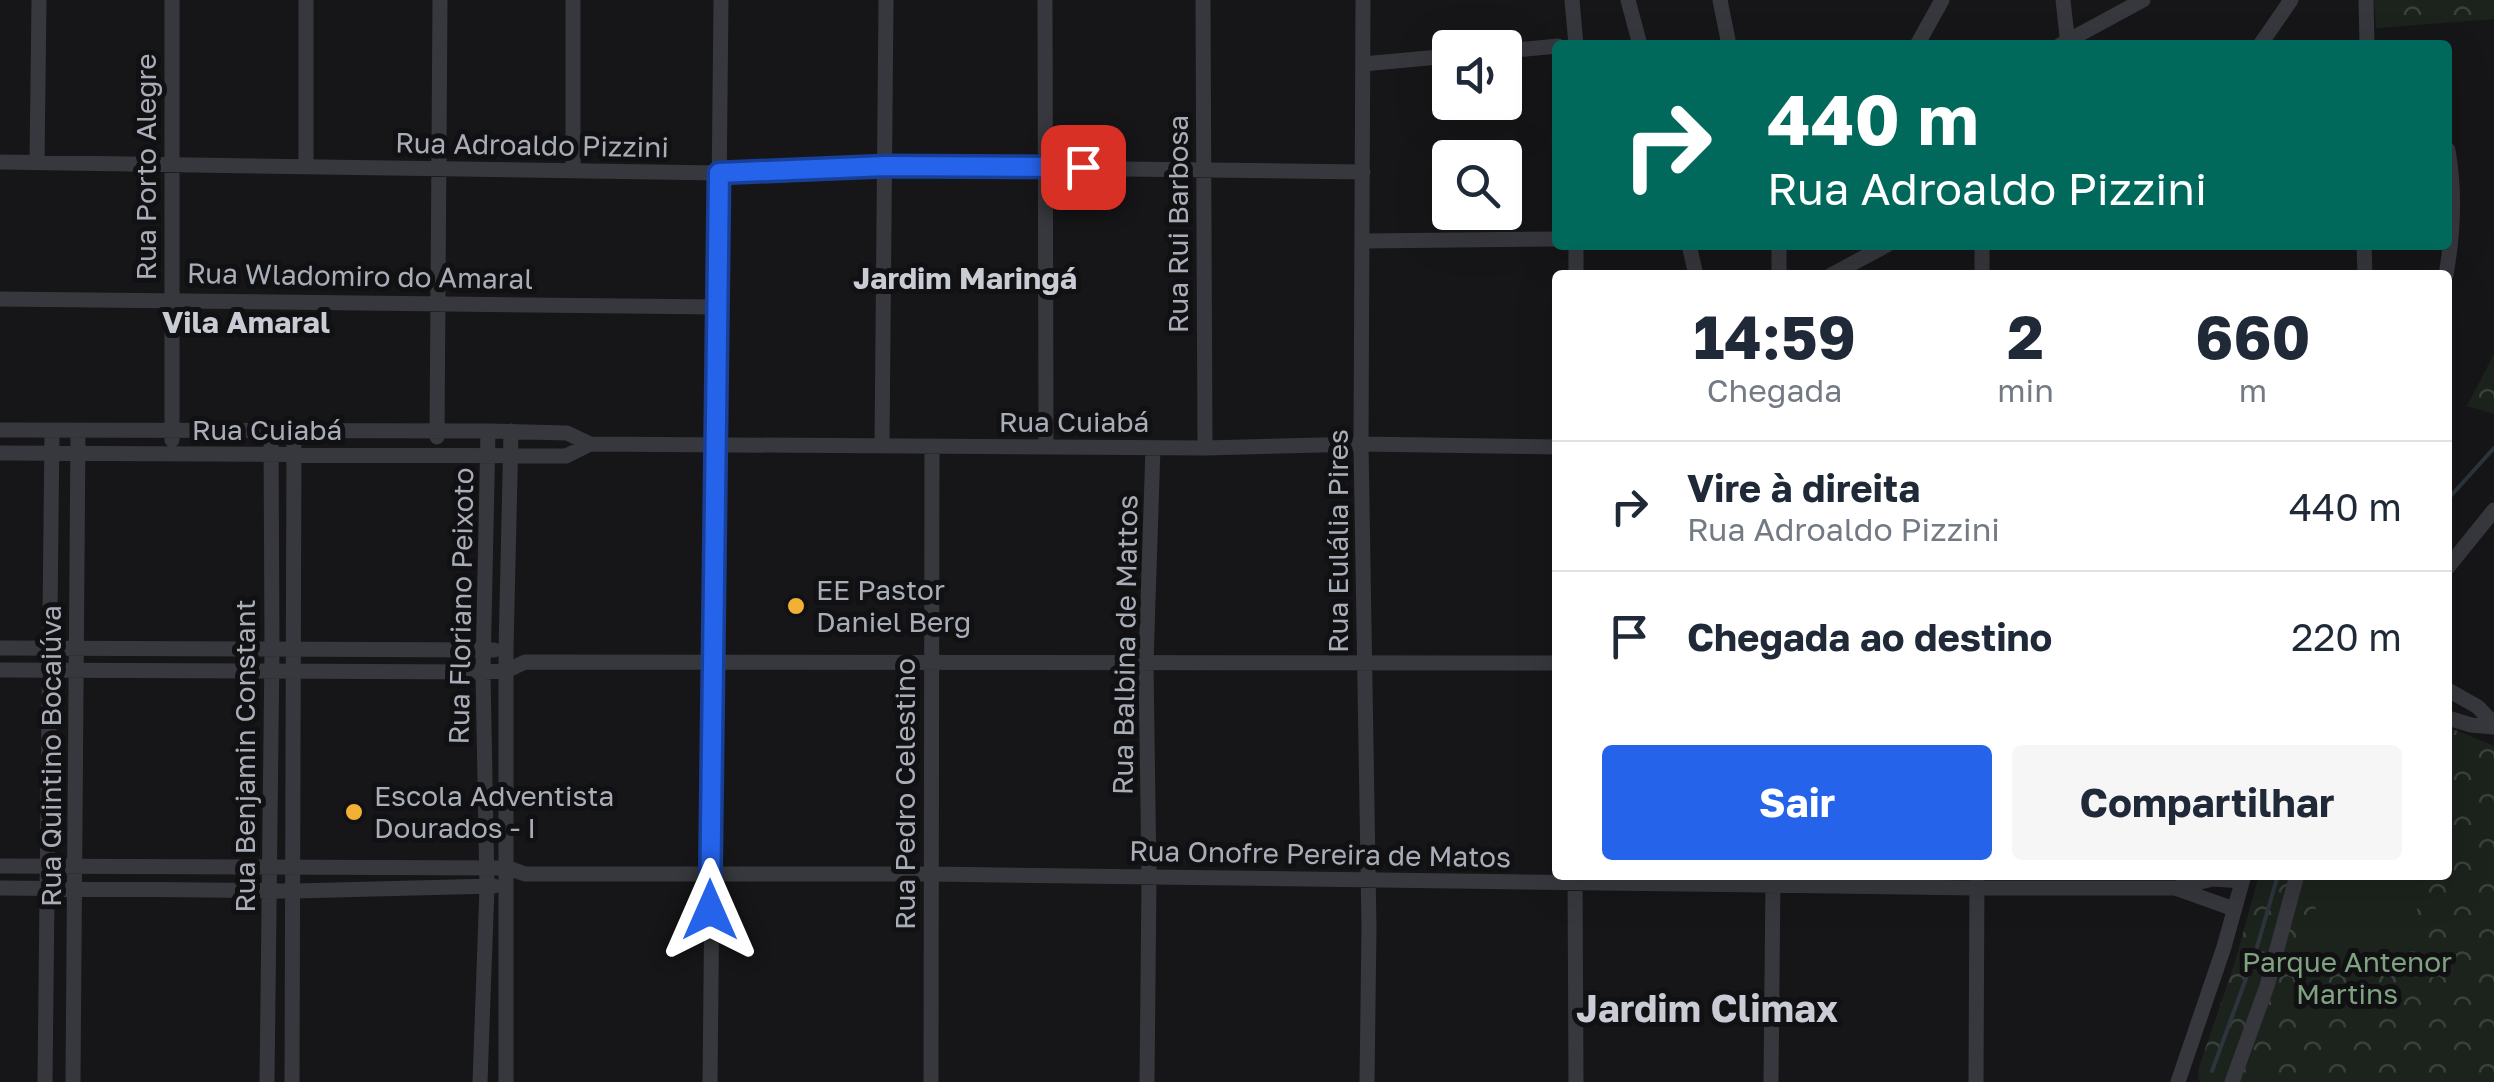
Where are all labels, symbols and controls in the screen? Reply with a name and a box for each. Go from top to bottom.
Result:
map controls [1432,30,1522,230]
button: sound [1432,30,1522,120]
street label: Rua Porto Alegre [129,54,162,280]
text: 440 m [1767,76,1979,160]
icon: right [1602,80,1732,210]
street label: Rua Rui Barbosa [1161,115,1194,333]
pin [1041,125,1126,210]
street label: Rua Adroaldo Pizzini [395,126,669,163]
icon: arrive [1056,140,1111,195]
button: search [1432,140,1522,230]
text: Rua Adroaldo Pizzini [1767,161,2207,215]
street label: Rua Wladomiro do Amaral [187,256,533,295]
district label: Jardim Maringá [853,260,1077,296]
text: 14:59 [1693,300,1856,372]
text: 2 [2007,300,2044,372]
text: 660 [2195,300,2311,372]
district label: Vila Amaral [162,304,330,340]
text: Chegada [1707,371,1842,409]
text: min [1997,371,2054,409]
text: m [2239,371,2267,409]
street label: Rua Cuiabá [999,405,1149,438]
street label: Rua Cuiabá [192,413,342,446]
street label: Rua Eulália Pires [1321,429,1354,653]
text: Vire à direita [1687,465,1920,510]
street label: Rua Floriano Peixoto [442,467,479,745]
icon: right [1602,479,1657,534]
text: 440 m [2289,484,2402,529]
street label: Rua Balbina de Mattos [1105,495,1144,795]
text: Rua Adroaldo Pizzini [1687,510,2000,548]
place label: EE Pastor Daniel Berg [816,573,971,638]
marker: EE Pastor Daniel Berg [785,595,807,617]
street label: Rua Benjamin Constant [228,599,261,913]
street label: Rua Quintino Bocaiúva [34,605,67,907]
icon: arrive [1602,609,1657,664]
text: Chegada ao destino [1687,614,2052,659]
text: 220 m [2291,614,2402,659]
street label: Rua Pedro Celestino [888,658,921,930]
button: Sair [1602,745,1992,860]
button: Compartilhar [2012,745,2402,860]
place label: Escola Adventista Dourados - I [374,779,614,844]
marker: Escola Adventista Dourados - I [343,801,365,823]
street label: Rua Onofre Pereira de Matos [1129,834,1511,873]
position arrow [658,858,762,962]
park label: Parque Antenor Martins [2242,945,2452,1010]
district label: Jardim Climax [1576,985,1838,1030]

